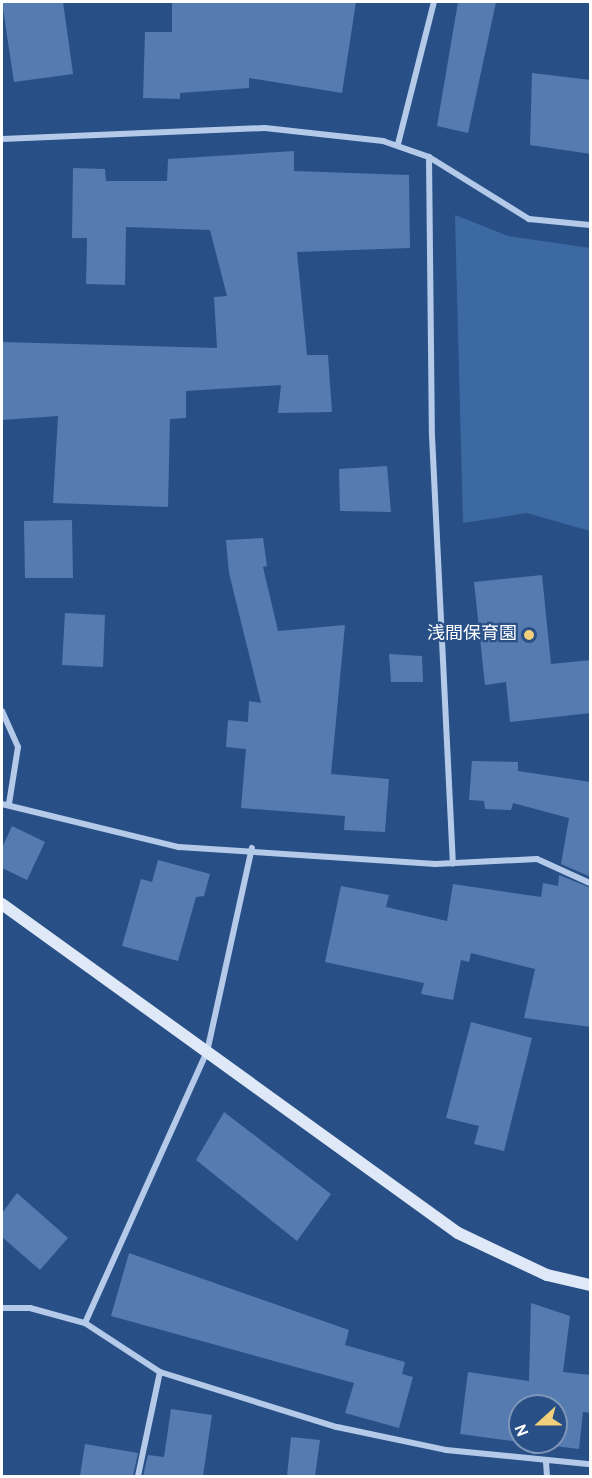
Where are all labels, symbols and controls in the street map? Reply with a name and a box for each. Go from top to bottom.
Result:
place label: 浅間保育園 [427,624,517,646]
marker: 浅間保育園 [522,628,536,642]
north arrow [508,1394,568,1454]
text: N [512,1421,534,1439]

